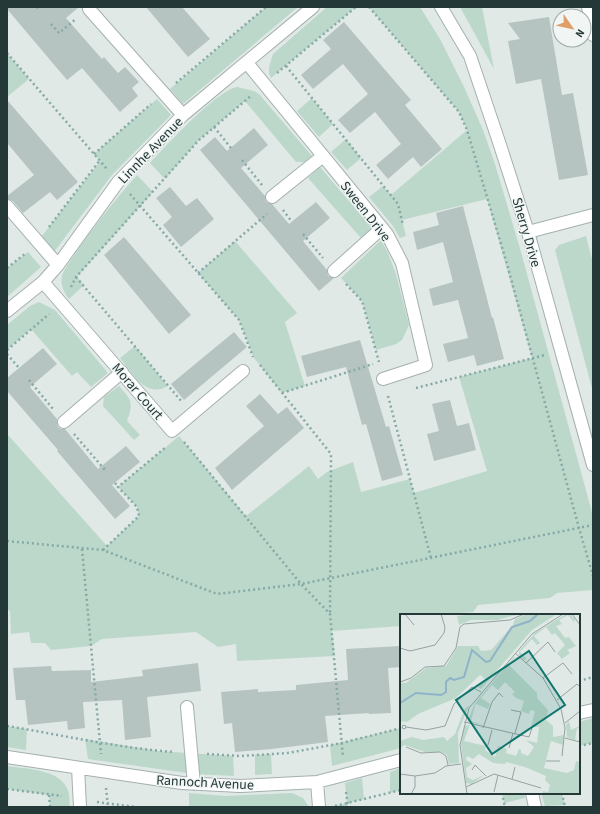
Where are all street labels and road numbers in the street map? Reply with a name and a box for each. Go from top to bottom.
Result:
street label: Linnhe Avenue [114,113,188,189]
street label: Sween Drive [335,177,395,246]
street label: Sherry Drive [507,195,546,270]
street label: Morar Court [107,359,168,425]
street label: Rannoch Avenue [156,770,254,796]

